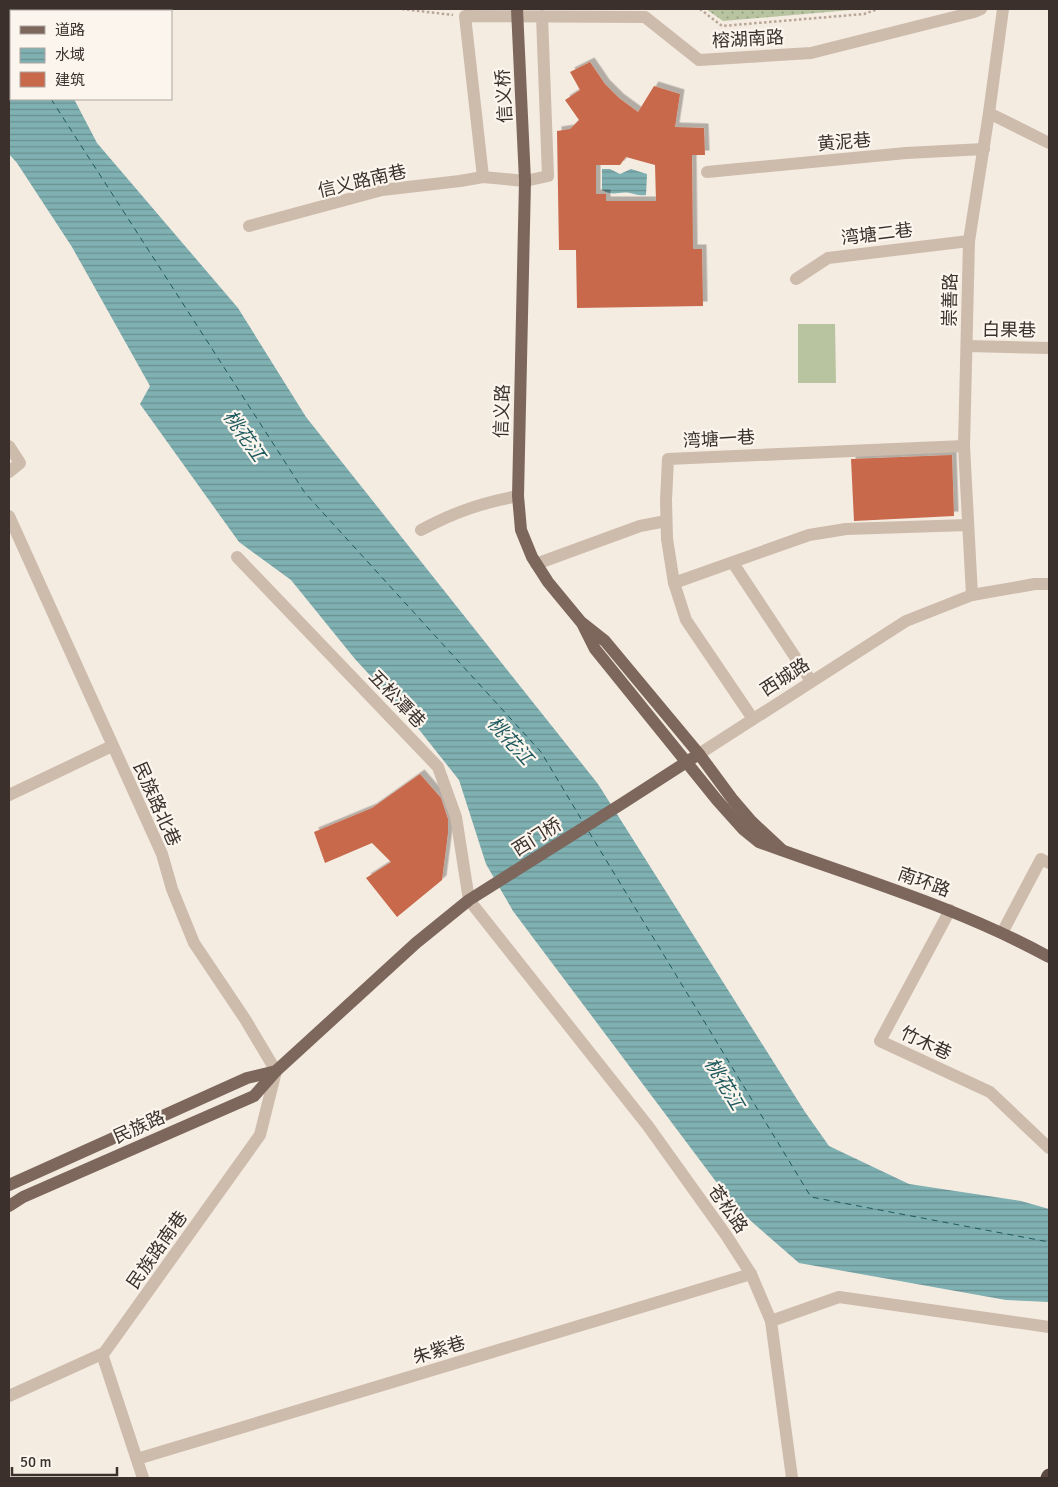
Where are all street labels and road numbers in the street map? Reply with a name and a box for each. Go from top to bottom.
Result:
street label: 榕湖南路 [711,26,785,52]
street label: 信义桥 [492,68,516,124]
street label: 黄泥巷 [816,129,872,155]
street label: 信义路南巷 [316,160,408,202]
street label: 湾塘二巷 [840,219,914,249]
street label: 崇善路 [939,273,961,327]
street label: 白果巷 [982,319,1036,341]
street label: 信义路 [490,384,514,438]
street label: 湾塘一巷 [682,426,756,452]
street label: 西城路 [756,653,814,701]
street label: 五松潭巷 [364,665,430,733]
street label: 民族路北巷 [129,758,185,850]
street label: 西门桥 [508,813,566,861]
street label: 南环路 [895,862,953,902]
street label: 竹木巷 [897,1022,955,1064]
street label: 民族路 [110,1106,168,1148]
street label: 苍松路 [704,1181,752,1237]
street label: 民族路南巷 [122,1207,192,1293]
street label: 朱紫巷 [410,1332,468,1368]

